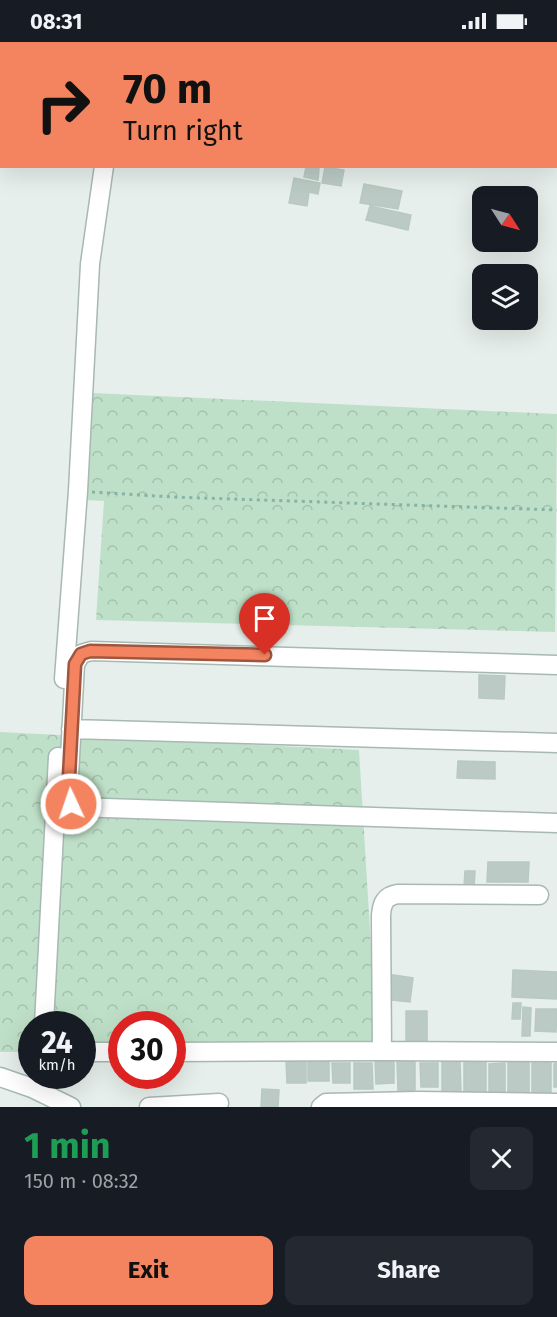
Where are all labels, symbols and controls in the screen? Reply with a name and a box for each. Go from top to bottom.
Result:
text: 08:31 [30,8,82,35]
text: 70 m [123,64,212,114]
icon: right [24,66,102,144]
text: Turn right [123,115,243,147]
north arrow [472,186,538,252]
map controls [472,186,538,330]
button: layers [472,264,538,330]
pin [239,593,290,655]
icon: arrive [248,602,281,635]
position arrow [39,772,103,836]
speed limit sign: 30 [108,1011,186,1089]
text: 24 [41,1025,73,1061]
text: km/h [38,1056,76,1074]
text: 1 min [24,1124,111,1168]
button: close [470,1127,533,1190]
text: 150 m · 08:32 [24,1169,139,1193]
button: Exit [24,1236,273,1305]
button: Share [285,1236,533,1305]

